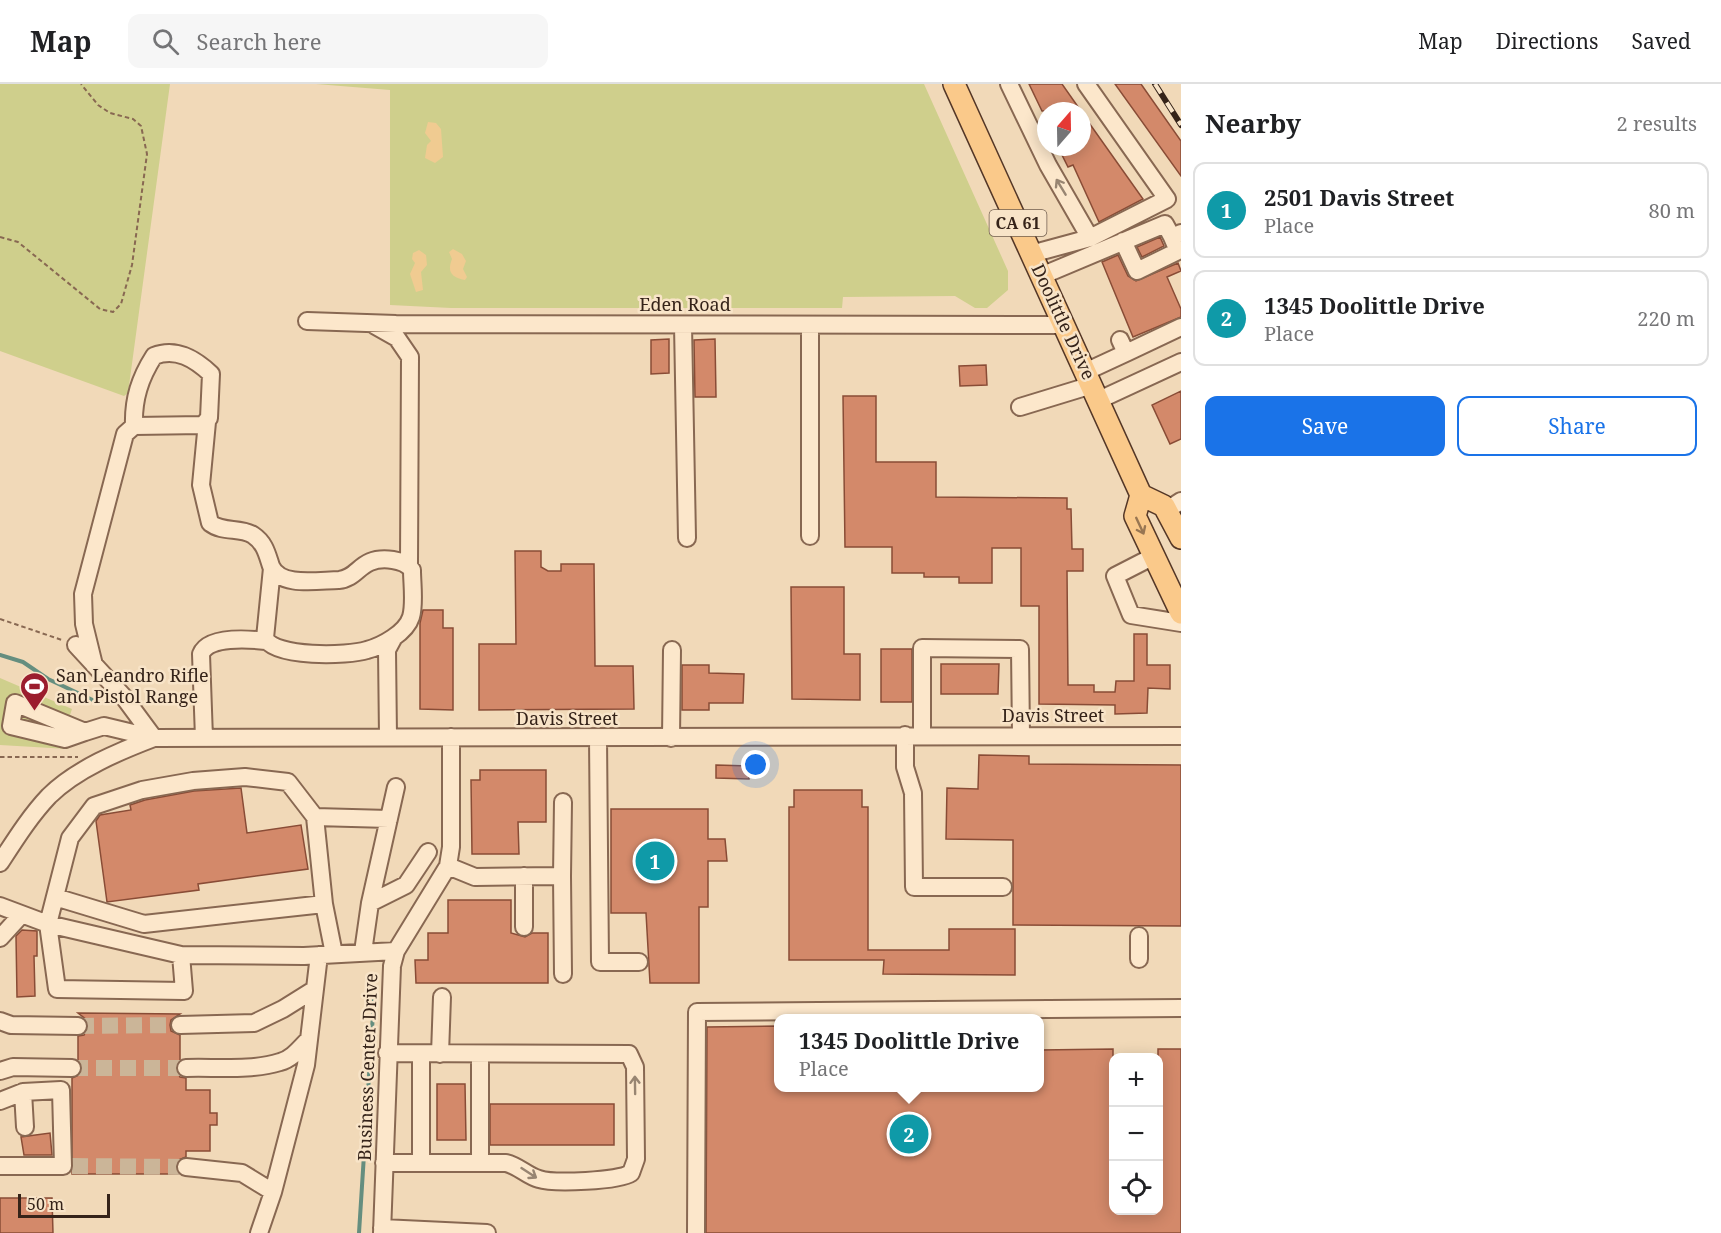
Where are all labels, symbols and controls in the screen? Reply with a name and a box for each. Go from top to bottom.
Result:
search box [128,14,548,68]
text: Map [30,22,92,60]
icon: search [149,25,182,58]
text: Search here [197,26,321,56]
text: Map [1418,27,1463,55]
text: Directions [1496,27,1598,55]
text: Saved [1631,27,1691,55]
north arrow [1037,102,1091,156]
text: Nearby [1205,105,1301,141]
text: 2 results [1617,110,1697,137]
one-way arrow [1054,179,1066,196]
text: 2501 Davis Street [1264,182,1454,212]
text: 1 [1221,197,1232,224]
text: 80 m [1649,197,1695,224]
road number: CA 61 [990,210,1046,236]
text: Place [1264,212,1314,239]
street label: Doolittle Drive [1027,260,1101,383]
text: 1345 Doolittle Drive [1264,290,1485,320]
street label: Eden Road [639,292,731,316]
text: 2 [1221,305,1232,332]
text: 220 m [1637,305,1695,332]
text: Place [1264,320,1314,347]
button: Save [1205,396,1445,456]
button: Share [1457,396,1697,456]
one-way arrow [1134,517,1146,535]
place label: San Leandro Rifle and Pistol Range [56,663,209,708]
sports icon: San Leandro Rifle and Pistol Range [19,670,51,712]
street label: Davis Street [1002,703,1104,727]
street label: Davis Street [516,706,618,730]
your location [741,750,770,779]
pin: 1 [636,838,674,884]
street label: Business Center Drive [352,973,382,1161]
popup [774,1014,1044,1092]
text: 1345 Doolittle Drive [799,1025,1019,1055]
map controls [1109,1053,1163,1215]
button: + [1109,1053,1163,1107]
text: Place [799,1055,849,1082]
one-way arrow [629,1076,641,1096]
button: − [1109,1107,1163,1161]
pin: 2 [890,1112,928,1156]
button: locate [1109,1161,1163,1215]
one-way arrow [520,1168,537,1180]
scale bar [18,1191,110,1218]
text: 50 m [27,1193,64,1215]

